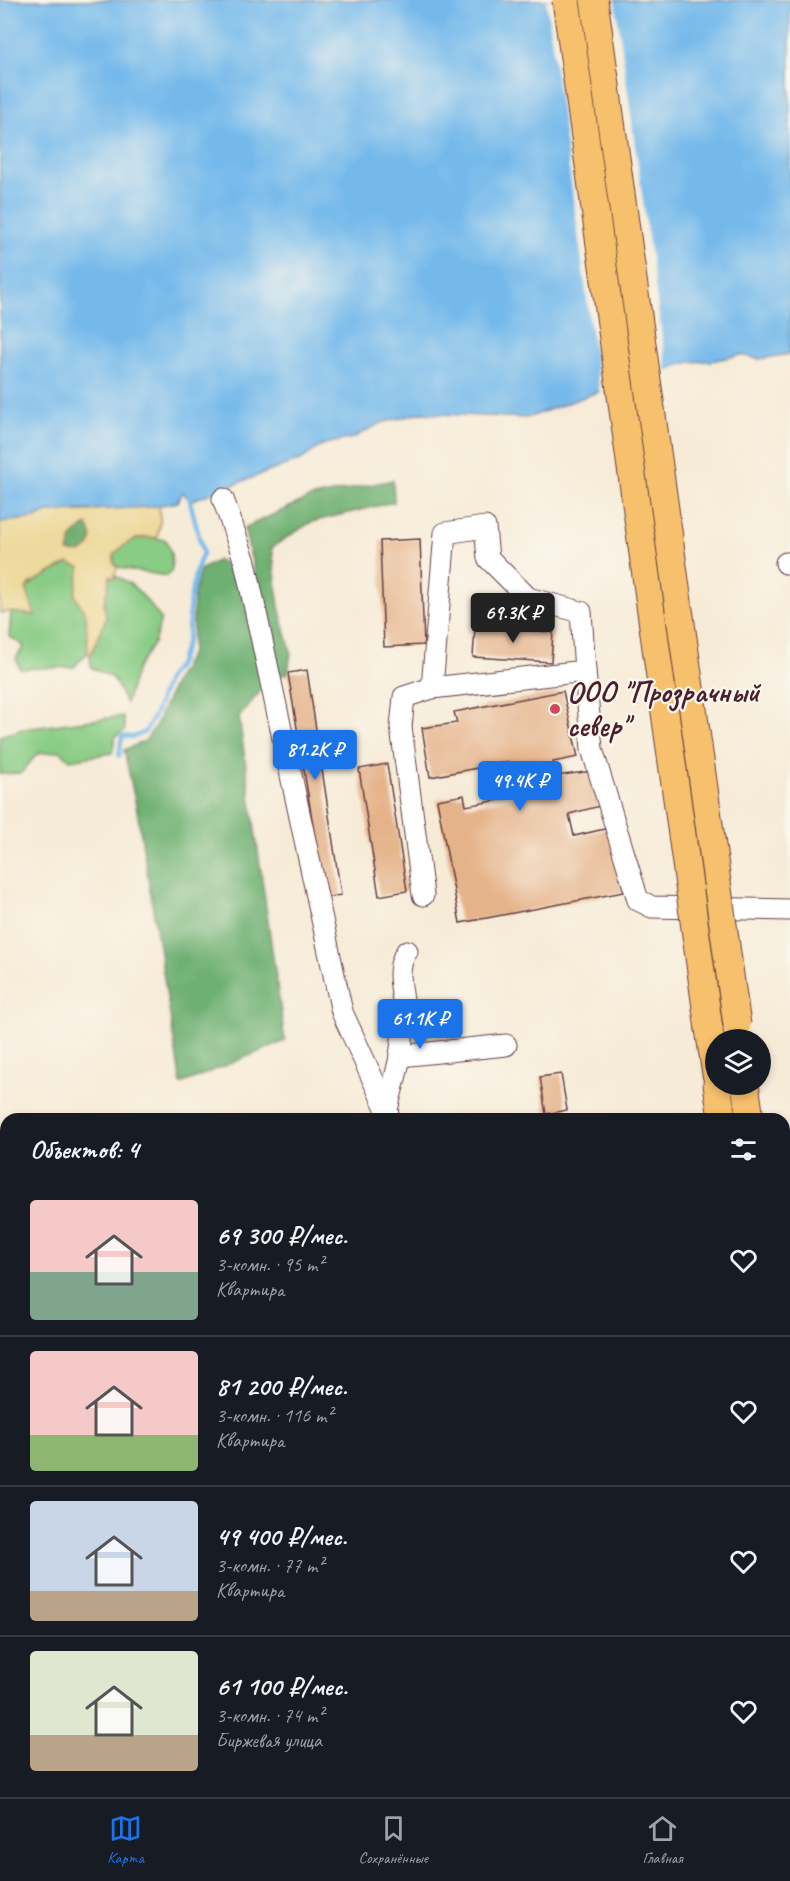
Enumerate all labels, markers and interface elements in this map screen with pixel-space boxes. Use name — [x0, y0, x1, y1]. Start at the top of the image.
pin: 69.3K ₽ — [458, 593, 568, 644]
text: 69.3K ₽ — [485, 600, 541, 625]
place label: ООО "Прозрачный север" — [567, 673, 762, 745]
marker: ООО "Прозрачный север" — [548, 702, 562, 716]
pin: 81.2K ₽ — [260, 730, 370, 781]
text: 81.2K ₽ — [287, 737, 343, 762]
pin: 49.4K ₽ — [465, 761, 575, 812]
text: 49.4K ₽ — [492, 768, 548, 793]
pin: 61.1K ₽ — [365, 999, 475, 1050]
text: 61.1K ₽ — [392, 1006, 448, 1031]
map controls — [705, 1029, 771, 1095]
button: layers — [705, 1029, 771, 1095]
text: Объектов: 4 — [30, 1133, 139, 1166]
icon: filters — [727, 1133, 760, 1166]
text: 69 300 ₽/мес. — [216, 1219, 347, 1252]
icon: home — [78, 1224, 150, 1296]
icon: heart — [727, 1244, 760, 1277]
text: 3-комн. · 95 m² — [216, 1252, 324, 1277]
text: Квартира — [216, 1277, 284, 1302]
text: 81 200 ₽/мес. — [216, 1370, 347, 1403]
icon: home — [78, 1375, 150, 1447]
icon: heart — [727, 1395, 760, 1428]
text: 3-комн. · 116 m² — [216, 1403, 333, 1428]
text: Квартира — [216, 1428, 284, 1453]
text: 49 400 ₽/мес. — [216, 1520, 347, 1553]
icon: home — [78, 1525, 150, 1597]
icon: heart — [727, 1545, 760, 1578]
text: 3-комн. · 77 m² — [216, 1553, 324, 1578]
text: Квартира — [216, 1578, 284, 1603]
text: 61 100 ₽/мес. — [216, 1670, 347, 1703]
icon: home — [78, 1675, 150, 1747]
icon: heart — [727, 1695, 760, 1728]
text: 3-комн. · 74 m² — [216, 1703, 324, 1728]
text: Биржевая улица — [216, 1728, 322, 1753]
tab: Карта — [107, 1812, 144, 1868]
tab: Сохранённые — [358, 1812, 428, 1868]
tab: Главная — [643, 1812, 683, 1868]

